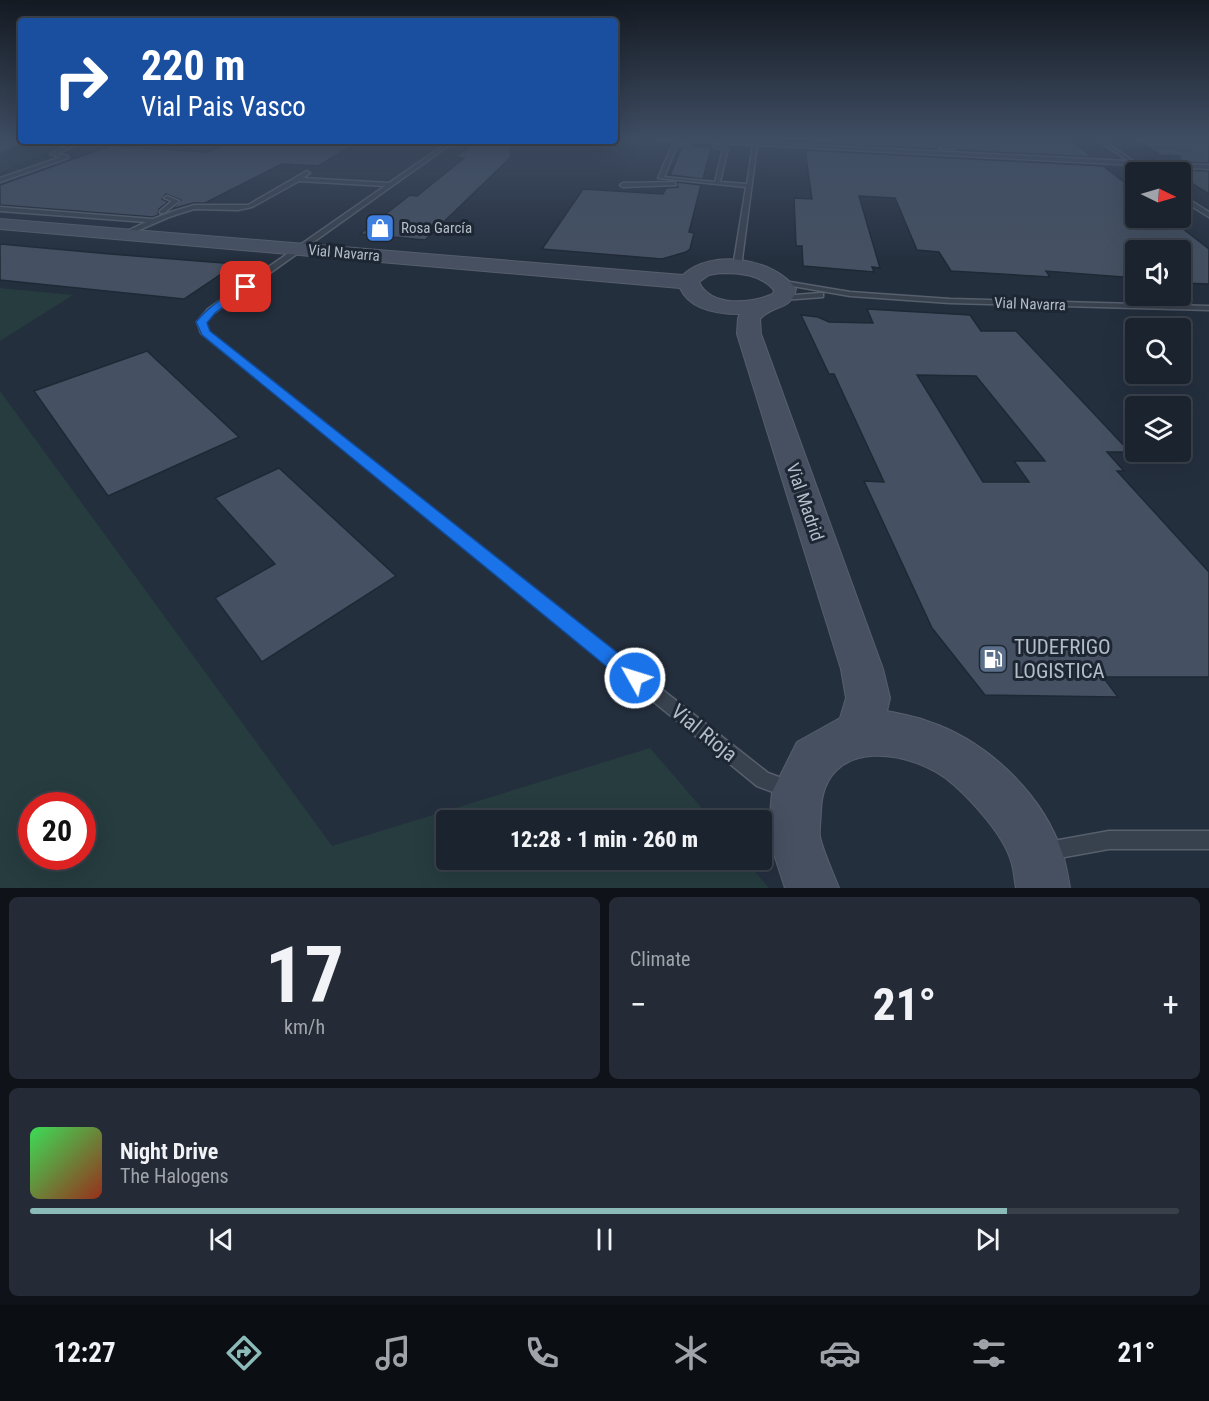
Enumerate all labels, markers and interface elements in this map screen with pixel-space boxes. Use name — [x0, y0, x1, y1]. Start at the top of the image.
text: 220 m — [141, 41, 246, 90]
icon: right — [42, 42, 120, 120]
text: Vial Pais Vasco — [141, 91, 306, 123]
north arrow — [1125, 162, 1191, 228]
map controls — [1125, 162, 1191, 462]
shop icon: Rosa García — [364, 212, 396, 244]
place label: Rosa García — [401, 219, 472, 237]
button: sound — [1125, 240, 1191, 306]
street label: Vial Navarra — [307, 241, 381, 265]
pin — [220, 261, 271, 312]
icon: arrive — [229, 270, 262, 303]
street label: Vial Navarra — [994, 294, 1066, 314]
button: search — [1125, 318, 1191, 384]
button: layers — [1125, 396, 1191, 462]
street label: Vial Madrid — [782, 460, 829, 543]
place label: TUDEFRIGO LOGISTICA — [1014, 635, 1111, 683]
fuel station icon: TUDEFRIGO LOGISTICA — [977, 643, 1009, 675]
position arrow — [603, 646, 667, 710]
street label: Vial Rioja — [666, 699, 742, 767]
speed limit sign: 20 — [18, 792, 96, 870]
text: 12:28 · 1 min · 260 m — [510, 827, 698, 852]
text: 17 — [265, 930, 344, 1021]
text: Climate — [630, 947, 690, 971]
text: 21° — [873, 978, 936, 1031]
text: − — [630, 985, 647, 1024]
text: + — [1163, 985, 1179, 1024]
text: km/h — [284, 1015, 325, 1039]
text: Night Drive — [120, 1139, 218, 1164]
text: The Halogens — [120, 1164, 229, 1188]
icon: previous — [205, 1223, 238, 1256]
icon: pause — [588, 1223, 621, 1256]
icon: next — [971, 1223, 1004, 1256]
icon: directions — [223, 1332, 265, 1374]
icon: music — [372, 1332, 414, 1374]
icon: phone — [521, 1332, 563, 1374]
icon: climate — [670, 1332, 712, 1374]
icon: car — [819, 1332, 861, 1374]
icon: filters — [968, 1332, 1010, 1374]
text: 12:27 — [54, 1337, 116, 1369]
text: 21° — [1118, 1337, 1155, 1369]

